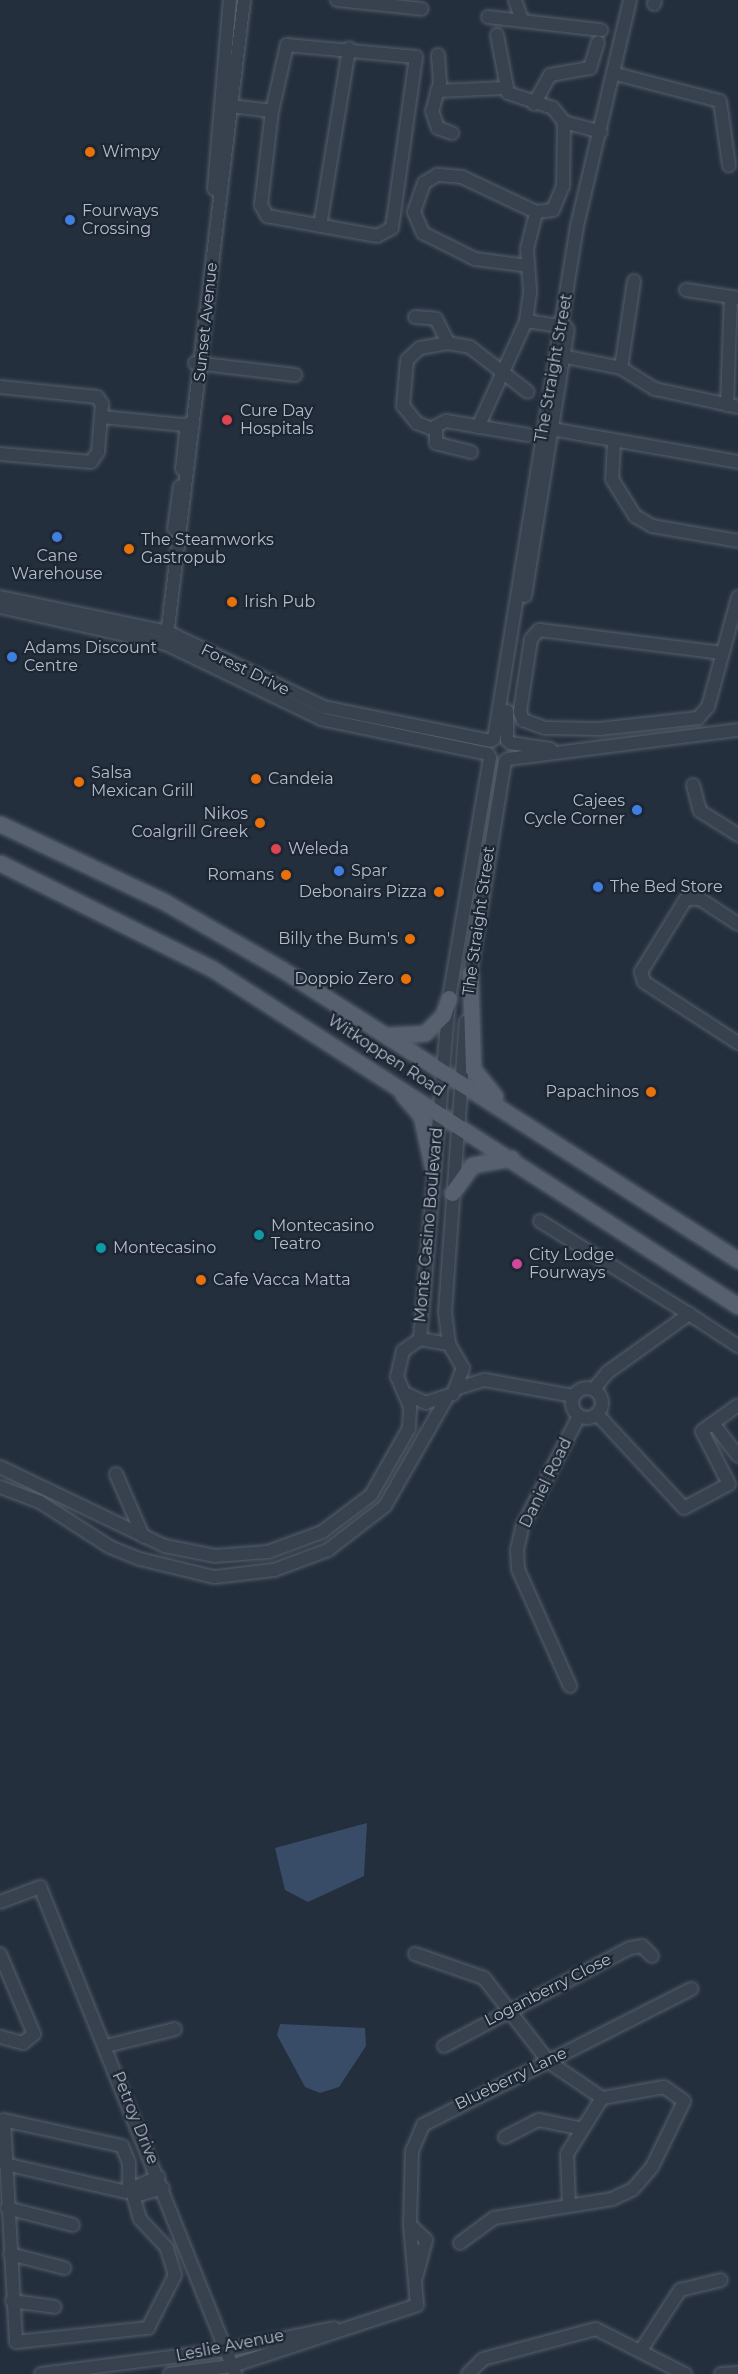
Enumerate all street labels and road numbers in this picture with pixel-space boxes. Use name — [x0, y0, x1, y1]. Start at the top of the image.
street label: Sunset Avenue — [190, 261, 222, 383]
street label: The Straight Street — [531, 292, 577, 444]
street label: Forest Drive — [198, 640, 292, 700]
street label: The Straight Street — [459, 845, 499, 997]
street label: Witkoppen Road — [324, 1011, 448, 1101]
street label: Monte Casino Boulevard — [411, 1127, 447, 1323]
street label: Daniel Road — [516, 1435, 576, 1531]
street label: Loganberry Close — [481, 1950, 615, 2030]
street label: Blueberry Lane — [452, 2044, 570, 2114]
street label: Petroy Drive — [108, 2069, 162, 2167]
street label: Leslie Avenue — [174, 2326, 286, 2366]

